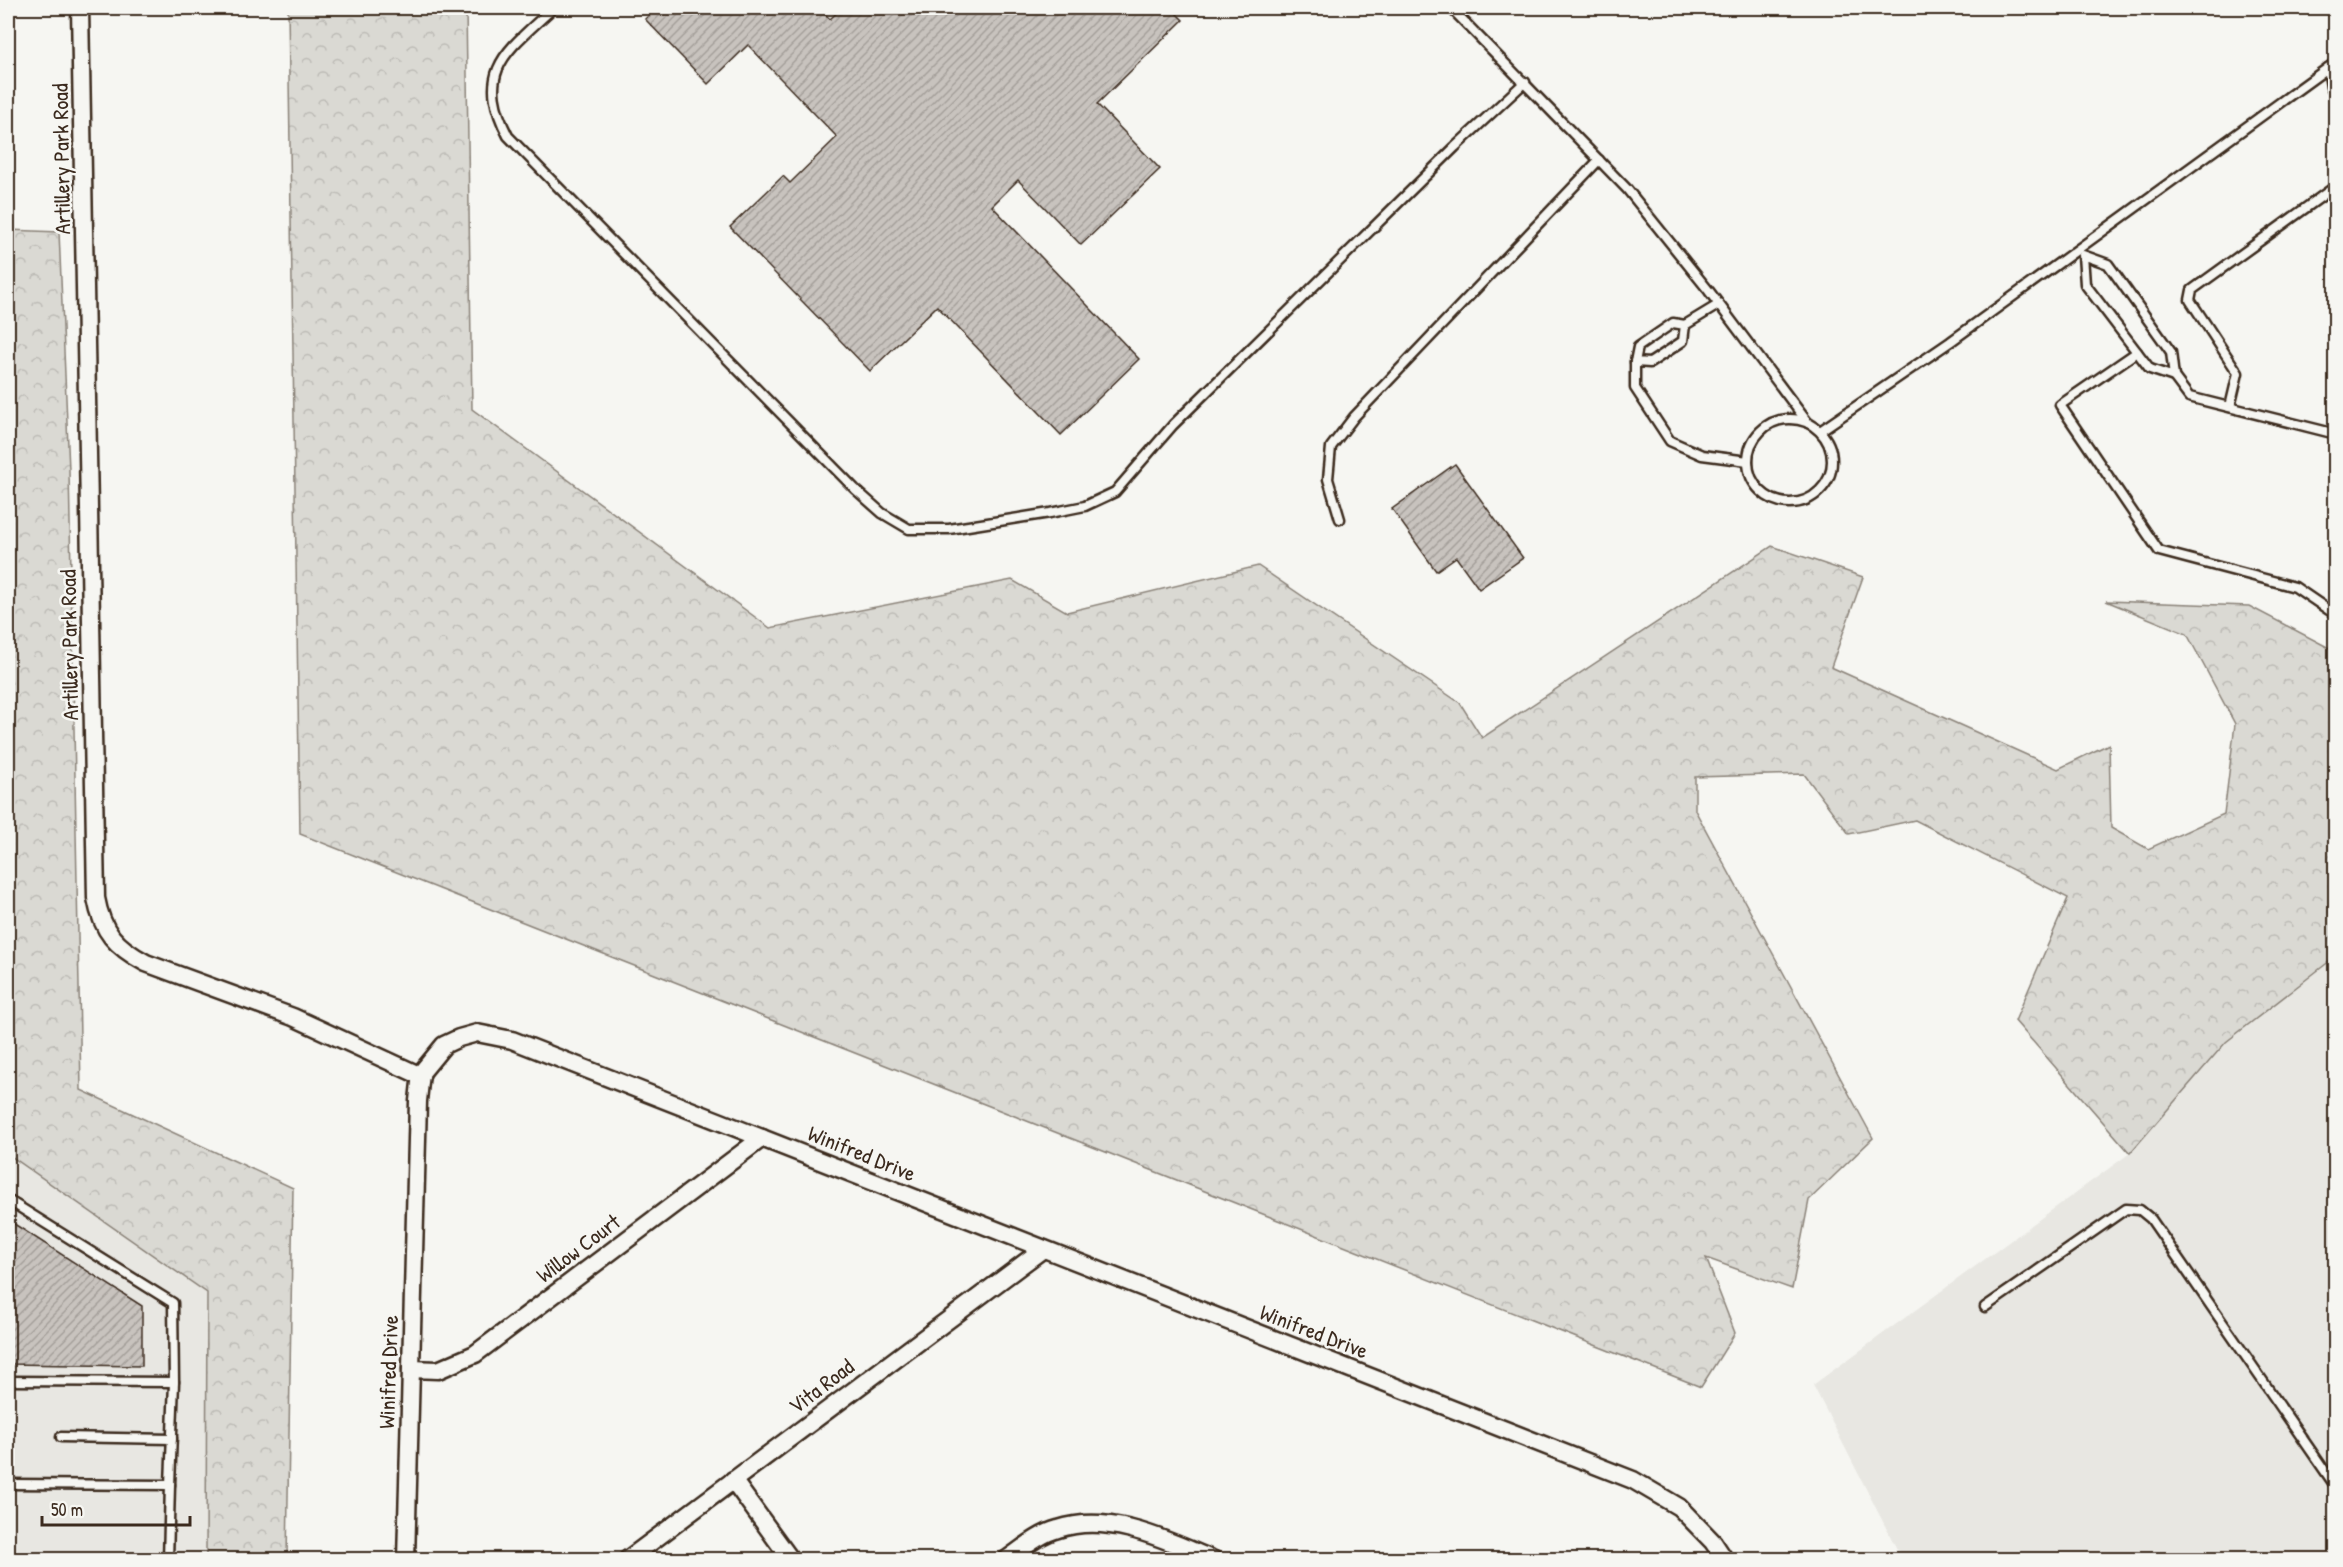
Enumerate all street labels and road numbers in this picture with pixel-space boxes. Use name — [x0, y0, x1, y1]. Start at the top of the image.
street label: Artillery Park Road — [45, 83, 77, 235]
street label: Artillery Park Road — [53, 569, 85, 721]
street label: Winifred Drive — [804, 1118, 920, 1188]
street label: Willow Court — [530, 1206, 626, 1289]
street label: Winifred Drive — [1256, 1297, 1373, 1365]
street label: Winifred Drive — [371, 1315, 405, 1429]
street label: Vita Road — [782, 1351, 860, 1420]

